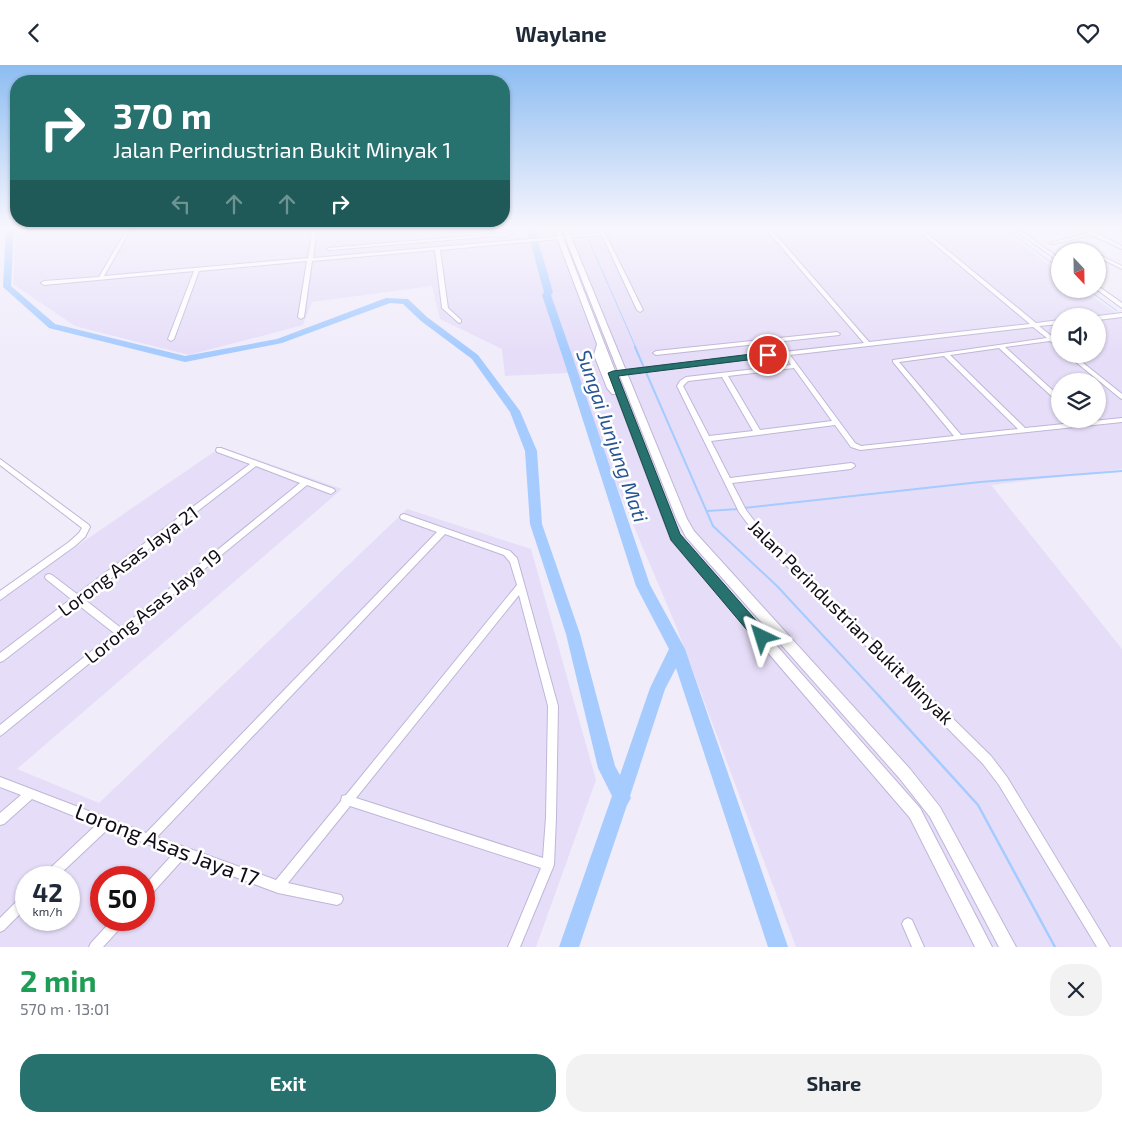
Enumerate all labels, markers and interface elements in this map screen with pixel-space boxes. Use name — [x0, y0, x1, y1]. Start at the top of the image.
icon: back — [20, 19, 48, 47]
icon: heart — [1074, 19, 1102, 47]
text: Waylane — [515, 20, 607, 46]
text: 370 m — [113, 94, 212, 136]
icon: right — [30, 95, 95, 160]
text: Jalan Perindustrian Bukit Minyak 1 — [113, 136, 451, 162]
icon: left — [167, 190, 195, 218]
icon: ahead — [220, 190, 248, 218]
icon: ahead — [273, 190, 301, 218]
icon: right — [326, 190, 354, 218]
north arrow — [1051, 243, 1106, 297]
map controls — [1051, 243, 1106, 428]
button: sound — [1051, 308, 1106, 363]
pin — [747, 334, 789, 376]
icon: arrive — [754, 341, 782, 369]
water label: Sungai Junjung Mati — [572, 346, 654, 525]
button: layers — [1051, 373, 1106, 428]
street label: Lorong Asas Jaya 21 — [53, 500, 202, 621]
street label: Jalan Perindustrian Bukit Minyak — [744, 514, 959, 729]
street label: Lorong Asas Jaya 19 — [80, 543, 226, 668]
position arrow — [735, 610, 787, 662]
street label: Lorong Asas Jaya 17 — [72, 797, 263, 891]
speed limit sign: 50 — [90, 866, 155, 931]
text: 42 — [32, 877, 63, 907]
text: km/h — [33, 904, 62, 918]
text: 2 min — [20, 962, 97, 998]
button: close — [1050, 964, 1102, 1016]
text: 570 m · 13:01 — [20, 999, 110, 1018]
button: Exit — [20, 1054, 556, 1112]
button: Share — [566, 1054, 1102, 1112]

